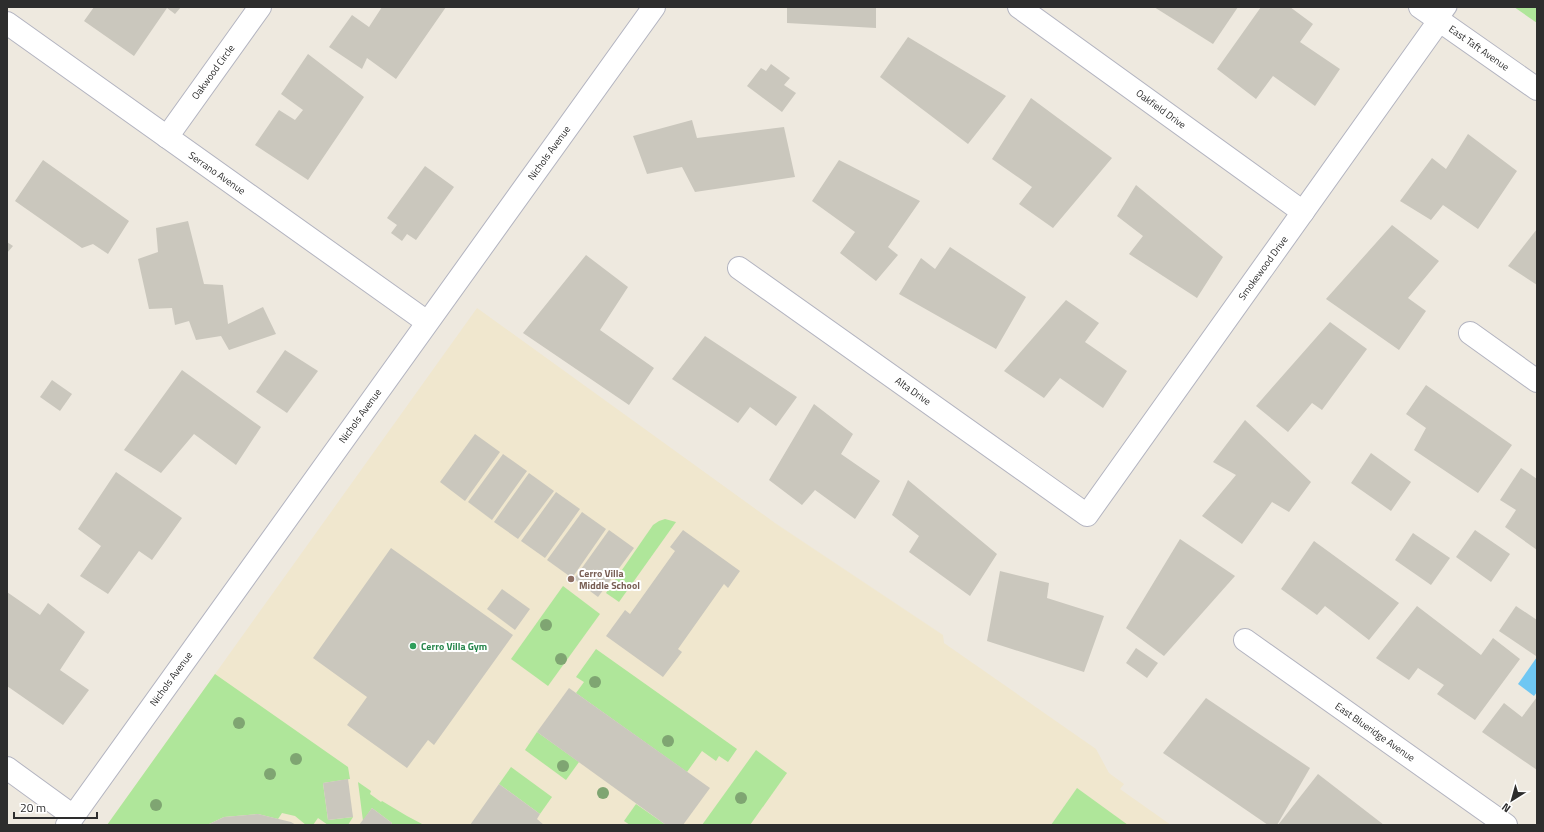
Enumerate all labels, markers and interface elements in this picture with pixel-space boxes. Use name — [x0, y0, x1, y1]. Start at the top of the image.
street label: East Taft Avenue — [1446, 22, 1512, 74]
street label: Oakwood Circle — [188, 41, 238, 103]
street label: Oakfield Drive — [1133, 86, 1189, 132]
street label: Nichols Avenue — [524, 123, 574, 183]
street label: Serrano Avenue — [185, 148, 249, 198]
street label: Smokewood Drive — [1235, 233, 1291, 303]
street label: Alta Drive — [892, 373, 934, 409]
street label: Nichols Avenue — [335, 386, 385, 446]
place label: Cerro Villa Middle School — [579, 566, 640, 593]
marker: Cerro Villa Middle School — [566, 574, 576, 584]
place label: Cerro Villa Gym — [421, 639, 487, 654]
marker: Cerro Villa Gym — [408, 641, 418, 651]
street label: Nichols Avenue — [146, 649, 196, 709]
street label: East Blueridge Avenue — [1332, 699, 1418, 765]
north arrow — [1492, 780, 1532, 820]
scale bar — [14, 794, 97, 820]
text: 20 m — [20, 798, 46, 817]
text: N — [1498, 799, 1514, 817]

